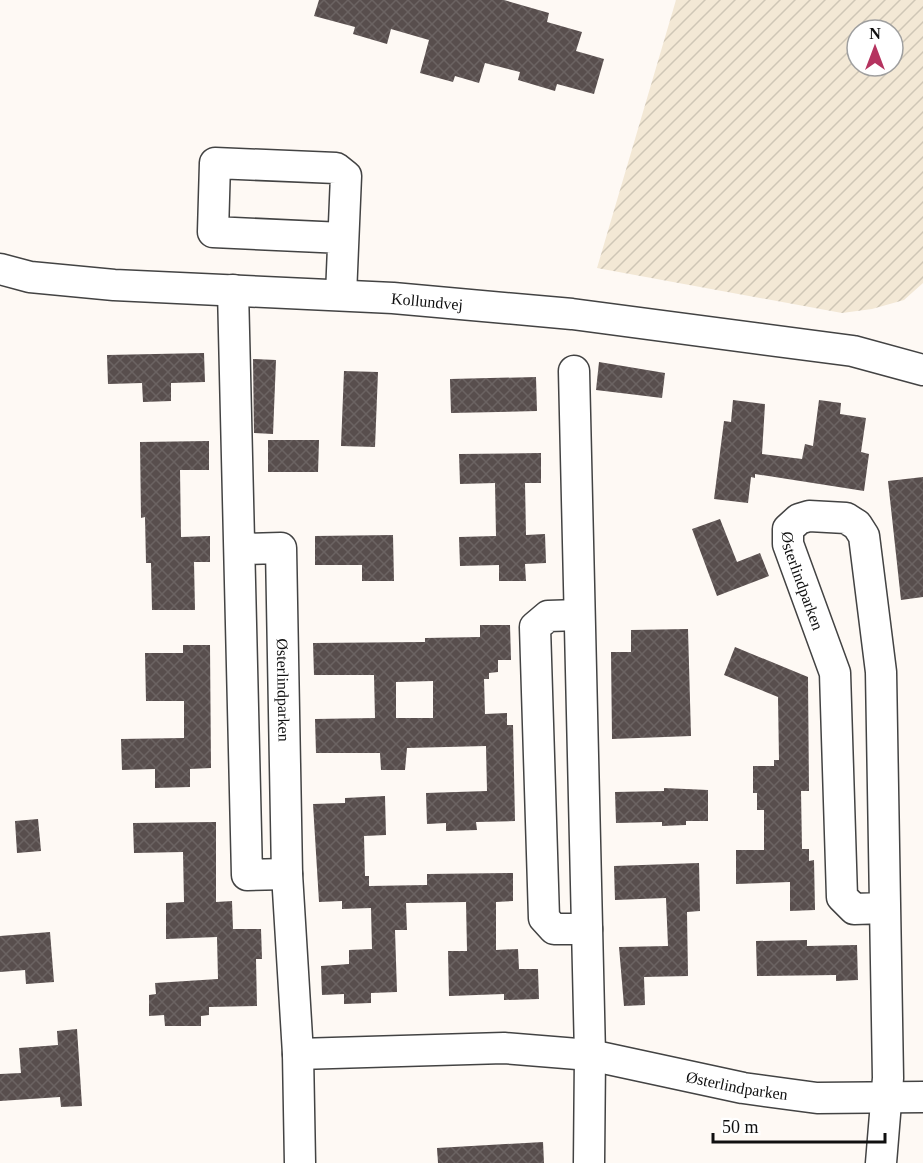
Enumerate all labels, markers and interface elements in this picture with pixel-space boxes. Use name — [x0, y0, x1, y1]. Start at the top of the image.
north arrow — [845, 18, 905, 78]
text: N — [869, 25, 881, 42]
street label: Kollundvej — [391, 289, 464, 314]
street label: Østerlindparken — [780, 532, 827, 632]
street label: Østerlindparken — [274, 638, 293, 742]
street label: Østerlindparken — [685, 1067, 789, 1102]
scale bar — [713, 1106, 886, 1144]
text: 50 m — [722, 1117, 759, 1137]

